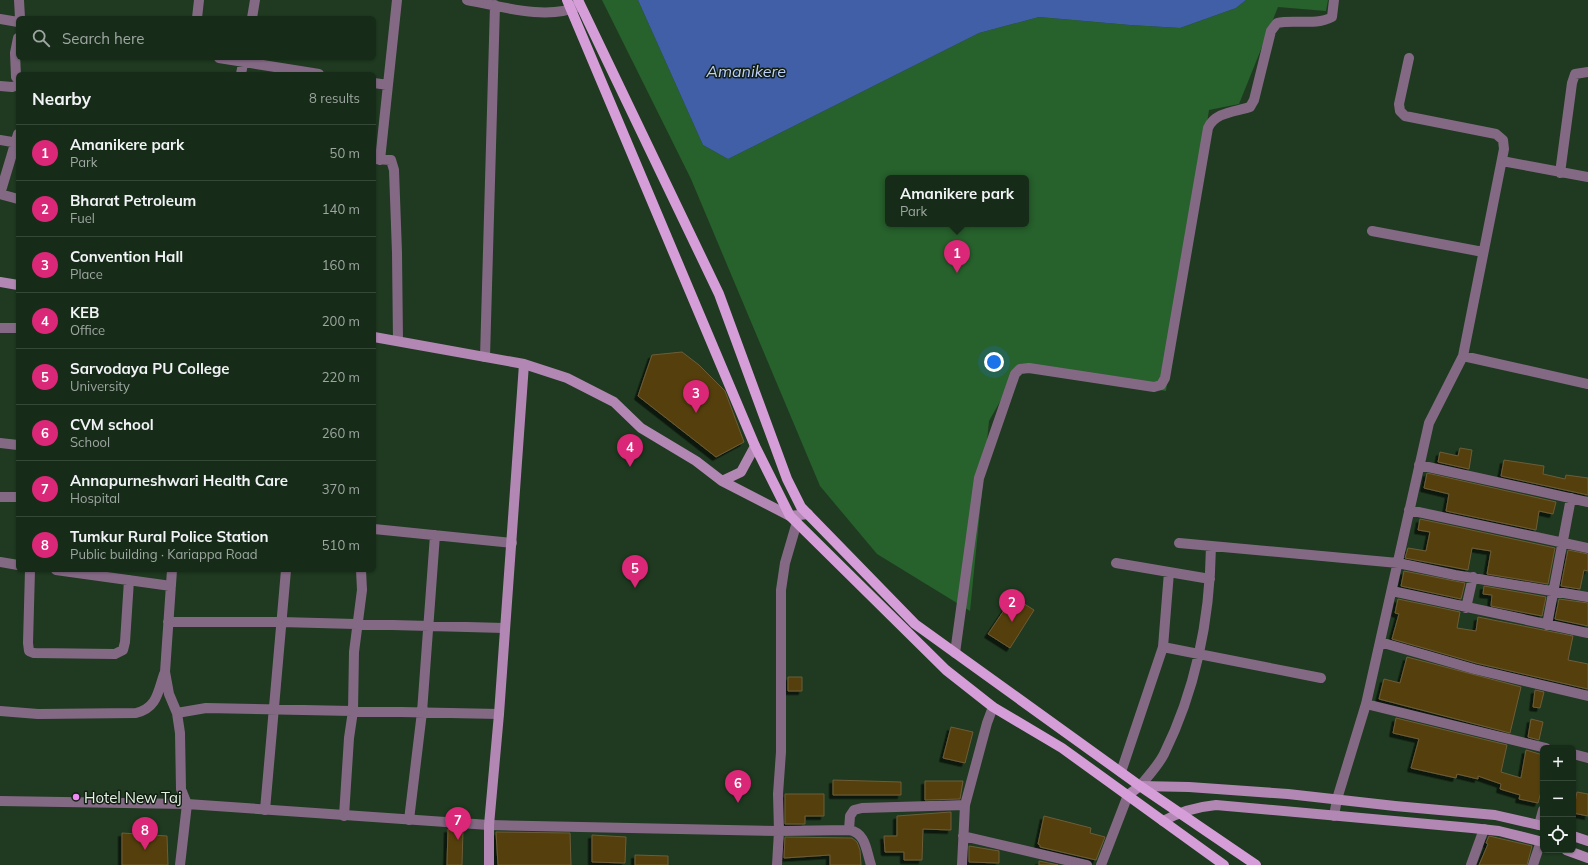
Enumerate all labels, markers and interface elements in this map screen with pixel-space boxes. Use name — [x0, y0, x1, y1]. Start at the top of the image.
search box — [16, 16, 376, 60]
icon: search — [30, 27, 52, 49]
text: Search here — [62, 29, 144, 48]
water label: Amanikere — [705, 61, 786, 81]
text: Nearby — [32, 88, 91, 109]
text: 8 results — [309, 90, 360, 106]
text: Amanikere park — [70, 135, 184, 154]
text: 1 — [41, 145, 49, 161]
text: 50 m — [330, 145, 360, 161]
text: Park — [70, 154, 97, 170]
popup — [885, 175, 1029, 227]
text: Amanikere park — [900, 184, 1014, 203]
text: Bharat Petroleum — [70, 191, 196, 210]
text: 2 — [41, 201, 49, 217]
text: 140 m — [322, 201, 360, 217]
text: Park — [900, 203, 927, 219]
text: Fuel — [70, 210, 95, 226]
pin: 1 — [944, 240, 970, 273]
text: Convention Hall — [70, 247, 183, 266]
text: 3 — [41, 257, 49, 273]
text: 160 m — [322, 257, 360, 273]
text: Place — [70, 266, 103, 282]
text: KEB — [70, 303, 99, 322]
text: 4 — [41, 313, 49, 329]
text: 200 m — [322, 313, 360, 329]
text: Office — [70, 322, 105, 338]
your location — [984, 352, 1004, 372]
text: Sarvodaya PU College — [70, 359, 230, 378]
text: 5 — [41, 369, 49, 385]
text: 220 m — [322, 369, 360, 385]
text: University — [70, 378, 130, 394]
pin: 3 — [683, 380, 709, 413]
text: CVM school — [70, 415, 154, 434]
text: 6 — [41, 425, 49, 441]
text: 260 m — [322, 425, 360, 441]
text: School — [70, 434, 110, 450]
pin: 4 — [617, 434, 643, 467]
text: Annapurneshwari Health Care — [70, 471, 288, 490]
text: 7 — [41, 481, 49, 497]
text: 370 m — [322, 481, 360, 497]
text: Hospital — [70, 490, 120, 506]
text: Tumkur Rural Police Station — [70, 527, 269, 546]
text: 8 — [41, 537, 49, 553]
text: 510 m — [322, 537, 360, 553]
text: Public building · Kariappa Road — [70, 546, 258, 562]
pin: 5 — [622, 555, 648, 588]
pin: 2 — [999, 589, 1025, 622]
map controls — [1540, 745, 1576, 853]
button: + — [1540, 745, 1576, 781]
pin: 6 — [725, 770, 751, 803]
button: − — [1540, 781, 1576, 817]
place label: Hotel New Taj — [84, 788, 182, 807]
marker: Hotel New Taj — [71, 792, 81, 802]
pin: 7 — [445, 807, 471, 840]
pin: 8 — [132, 817, 158, 850]
button: locate — [1540, 817, 1576, 853]

